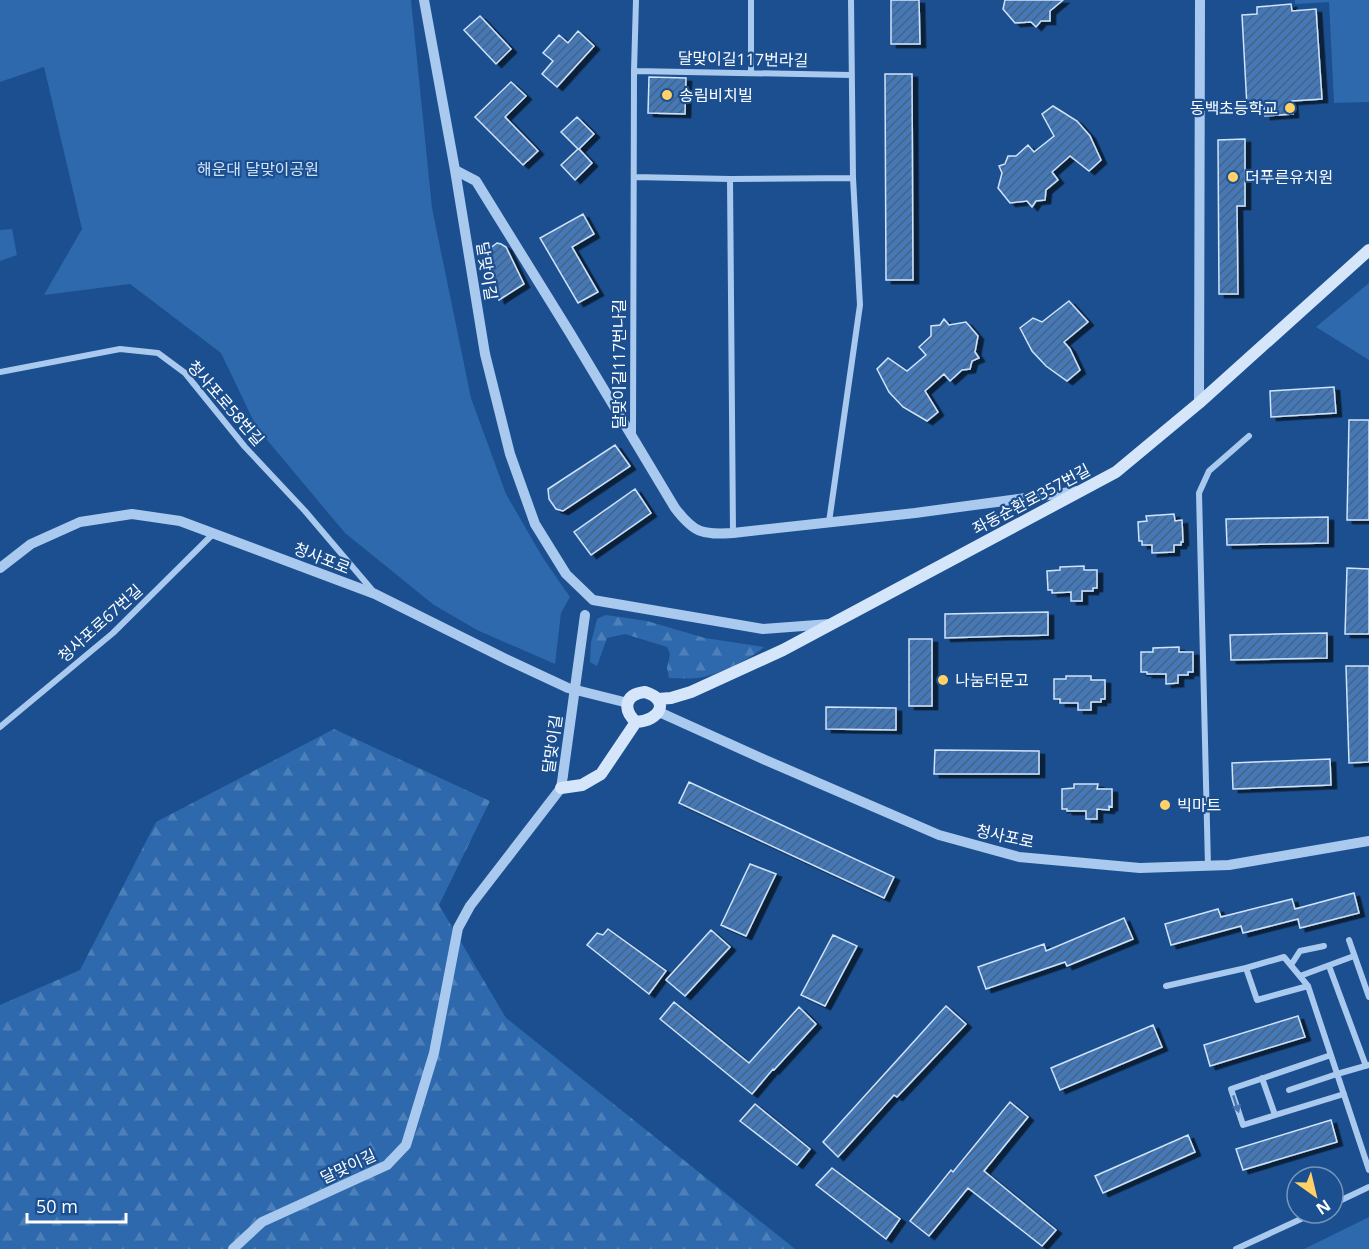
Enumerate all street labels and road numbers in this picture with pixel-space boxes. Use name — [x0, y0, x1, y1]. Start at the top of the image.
street label: 달맞이길117번라길 — [678, 47, 808, 71]
street label: 달맞이길 — [472, 240, 502, 302]
street label: 달맞이길117번나길 — [608, 299, 630, 429]
street label: 청사포로58번길 — [183, 356, 269, 450]
street label: 좌동순환로357번길 — [968, 459, 1094, 539]
street label: 청사포로 — [291, 537, 354, 579]
street label: 청사포로67번길 — [53, 579, 147, 667]
street label: 달맞이길 — [537, 713, 567, 775]
street label: 청사포로 — [974, 819, 1036, 853]
street label: 달맞이길 — [317, 1144, 379, 1188]

